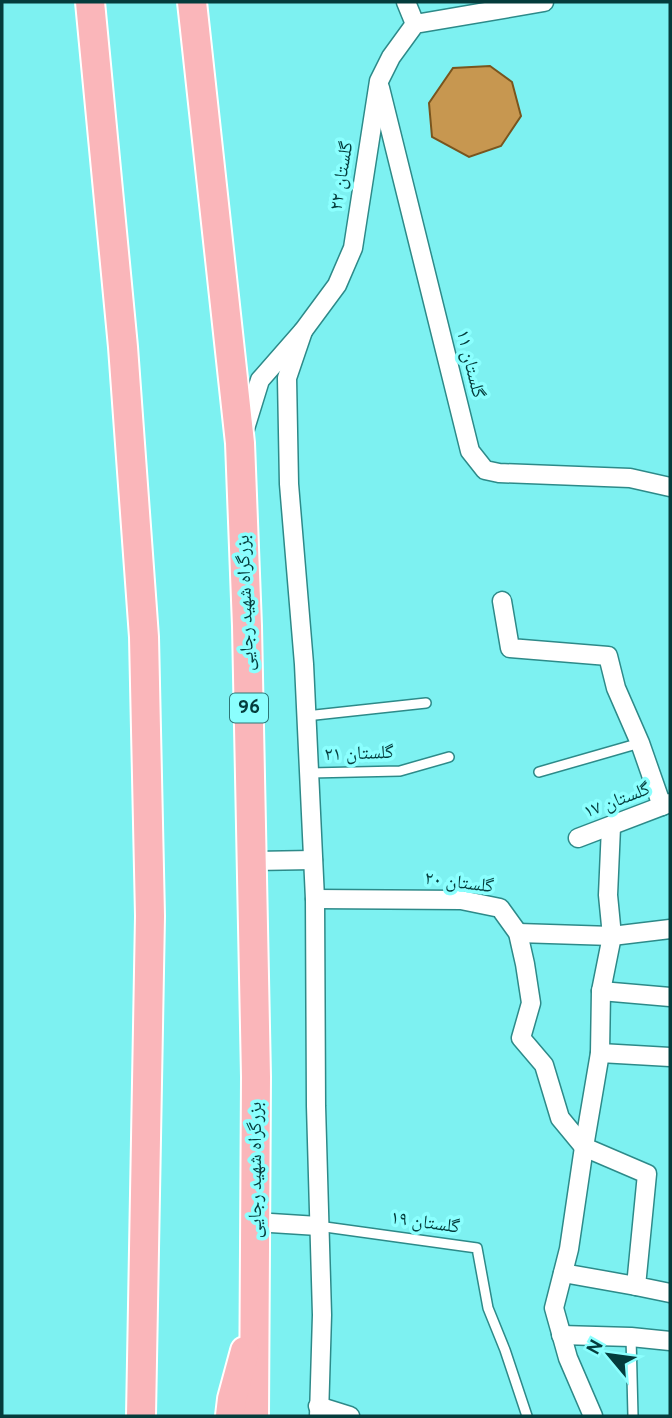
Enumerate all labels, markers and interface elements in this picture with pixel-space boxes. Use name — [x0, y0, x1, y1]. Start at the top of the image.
street label: گلستان ۲۲ — [325, 140, 359, 212]
street label: گلستان ۱۱ — [450, 327, 490, 401]
street label: بزرگراه شهید رجایی — [232, 534, 260, 672]
road number: 96 — [230, 694, 268, 722]
street label: گلستان ۲۱ — [324, 741, 394, 767]
street label: گلستان ۱۷ — [580, 777, 654, 825]
street label: گلستان ۲۰ — [423, 867, 495, 899]
street label: بزرگراه شهید رجایی — [244, 1102, 268, 1238]
street label: گلستان ۱۹ — [389, 1206, 461, 1240]
north arrow — [574, 1320, 644, 1390]
text: N — [582, 1336, 610, 1360]

